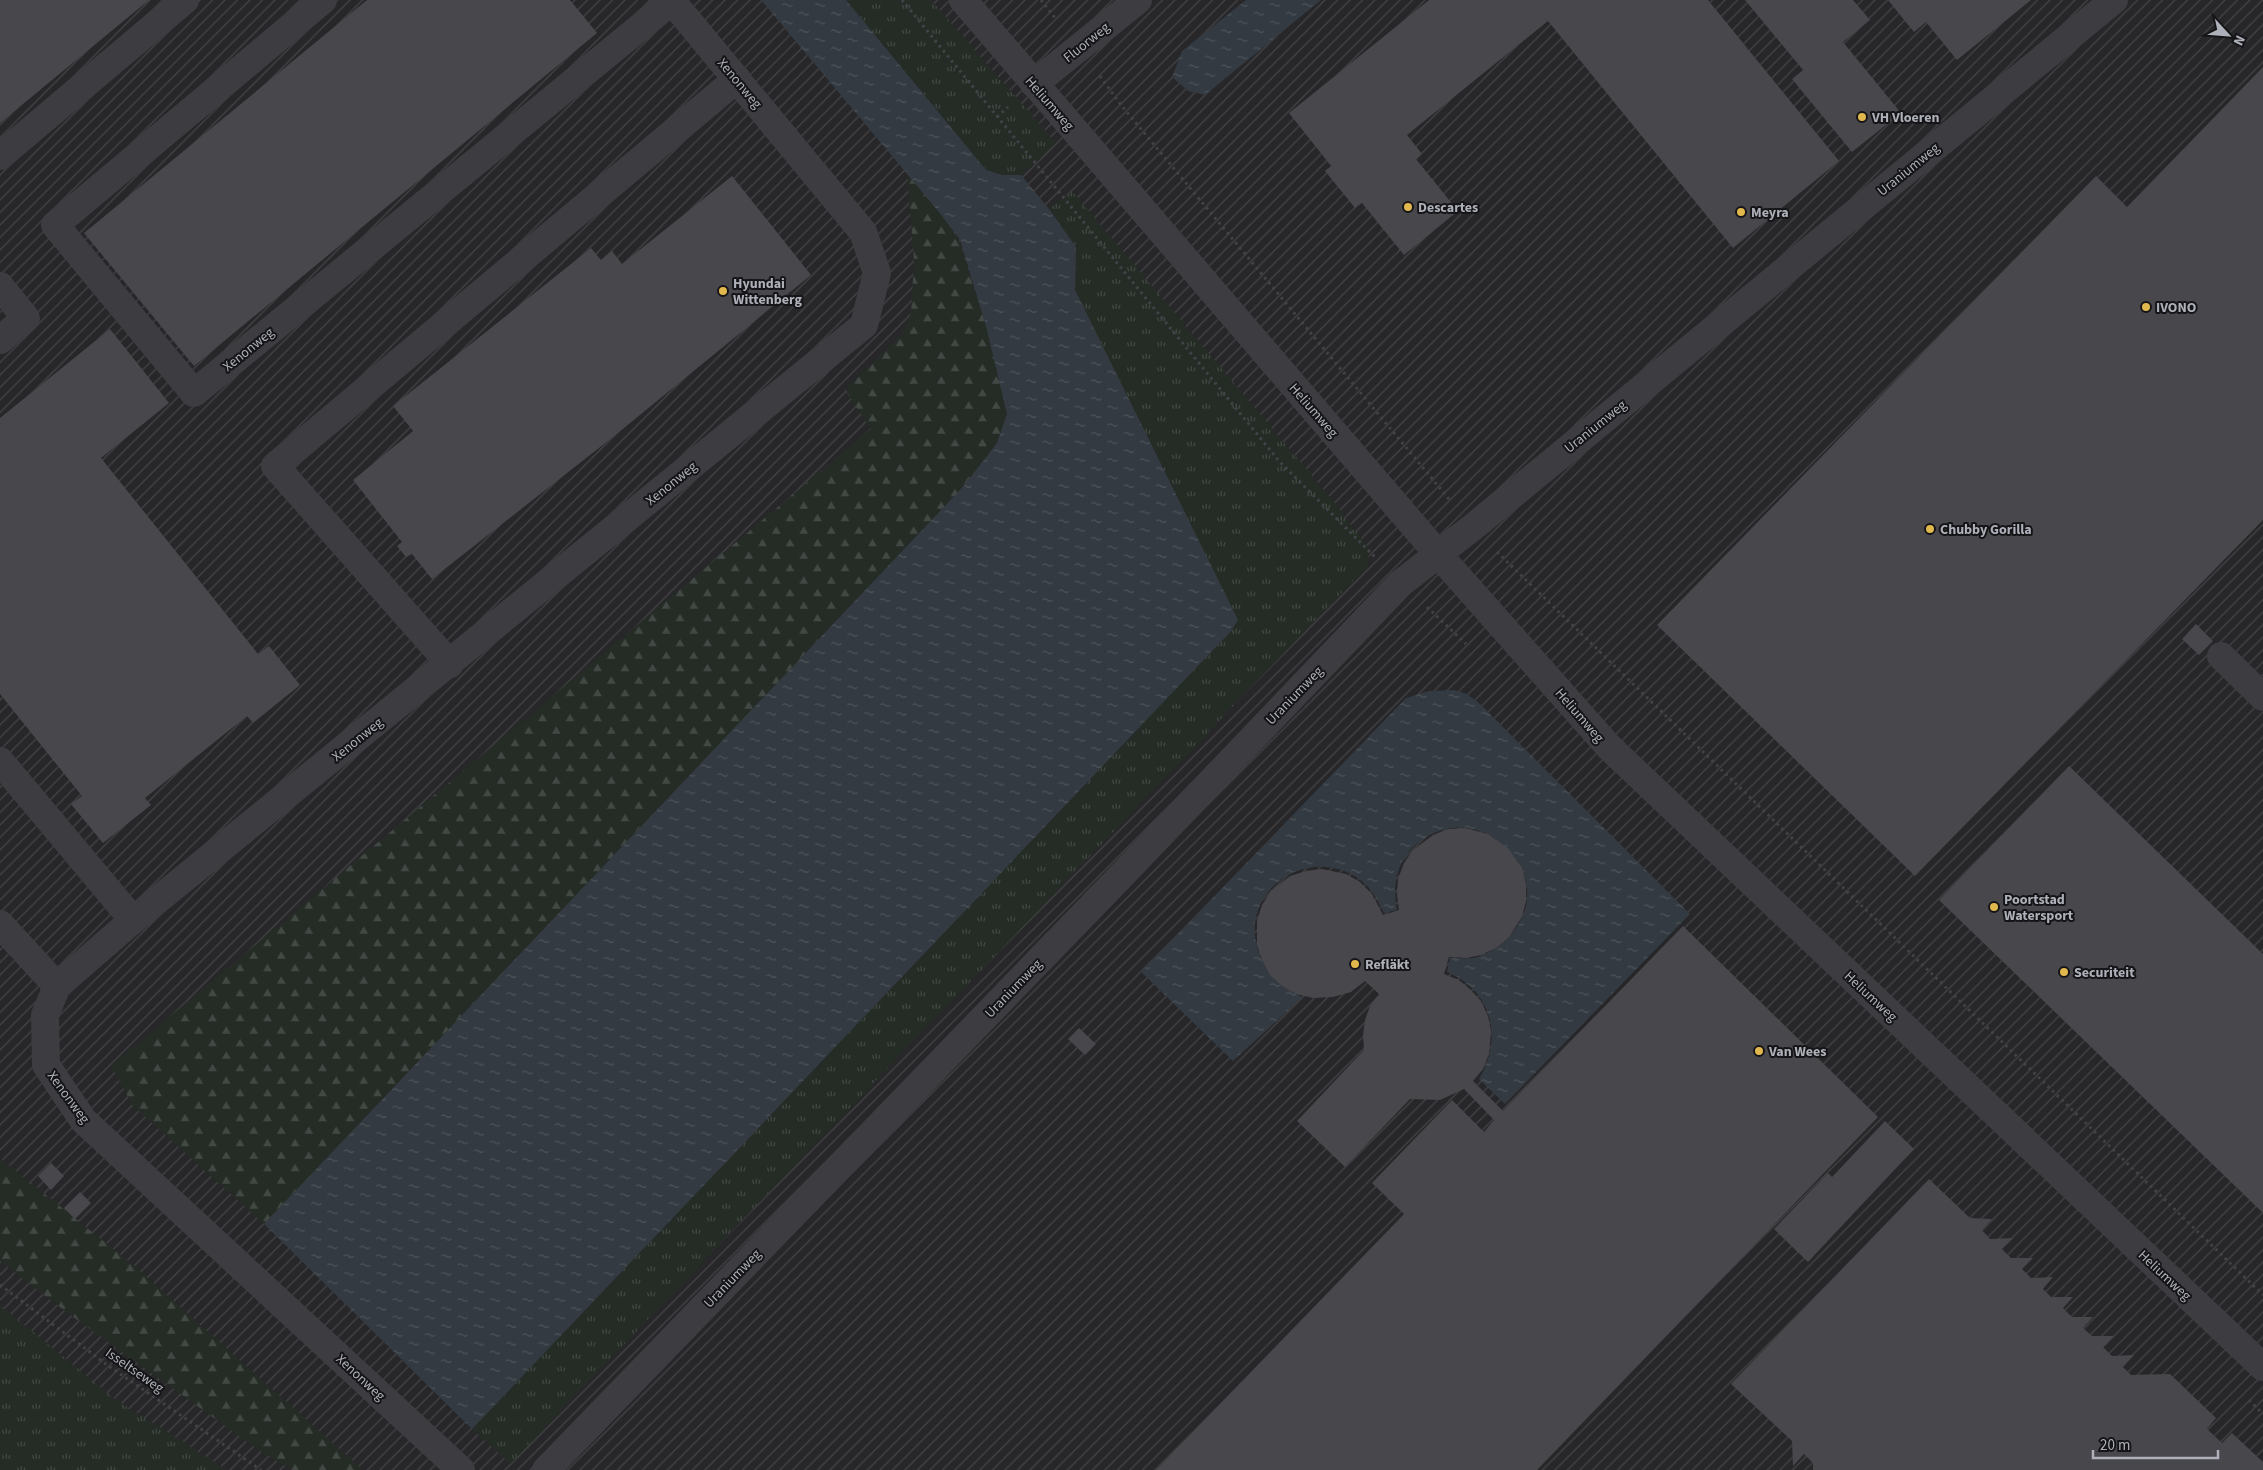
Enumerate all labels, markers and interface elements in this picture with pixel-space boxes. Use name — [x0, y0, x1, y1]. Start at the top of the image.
north arrow — [2203, 10, 2253, 60]
street label: Fluorweg — [1059, 18, 1114, 68]
text: N — [2228, 32, 2250, 49]
street label: Xenonweg — [712, 54, 766, 113]
street label: Heliumweg — [1020, 72, 1079, 135]
place label: VH Vloeren — [1871, 108, 1940, 128]
marker: VH Vloeren — [1856, 111, 1868, 123]
street label: Uraniumweg — [1873, 138, 1944, 201]
place label: Descartes — [1418, 198, 1478, 218]
marker: Descartes — [1402, 201, 1414, 213]
place label: Meyra — [1751, 203, 1789, 223]
marker: Meyra — [1735, 206, 1747, 218]
place label: Hyundai Wittenberg — [733, 274, 802, 310]
marker: Hyundai Wittenberg — [717, 285, 729, 297]
place label: IVONO — [2156, 298, 2196, 318]
marker: IVONO — [2140, 301, 2152, 313]
street label: Xenonweg — [219, 323, 279, 377]
street label: Heliumweg — [1284, 379, 1343, 442]
street label: Uraniumweg — [1560, 395, 1631, 458]
street label: Xenonweg — [642, 457, 702, 511]
place label: Chubby Gorilla — [1940, 520, 2032, 540]
marker: Chubby Gorilla — [1924, 523, 1936, 535]
street label: Uraniumweg — [1262, 662, 1328, 730]
street label: Heliumweg — [1550, 684, 1609, 747]
street label: Xenonweg — [328, 713, 388, 767]
place label: Poortstad Watersport — [2004, 890, 2074, 926]
marker: Poortstad Watersport — [1988, 901, 2000, 913]
street label: Uraniumweg — [981, 955, 1047, 1023]
place label: Refläkt — [1365, 955, 1410, 975]
marker: Refläkt — [1349, 958, 1361, 970]
place label: Securiteit — [2074, 963, 2135, 983]
marker: Securiteit — [2058, 966, 2070, 978]
street label: Heliumweg — [1839, 967, 1901, 1027]
place label: Van Wees — [1768, 1042, 1827, 1062]
marker: Van Wees — [1753, 1045, 1765, 1057]
street label: Xenonweg — [42, 1067, 94, 1128]
street label: Uraniumweg — [700, 1245, 766, 1313]
street label: Heliumweg — [2133, 1246, 2195, 1306]
street label: Isseltseweg — [101, 1343, 168, 1398]
street label: Xenonweg — [331, 1350, 389, 1406]
scale bar — [2093, 1428, 2218, 1460]
text: 20 m — [2100, 1435, 2130, 1456]

